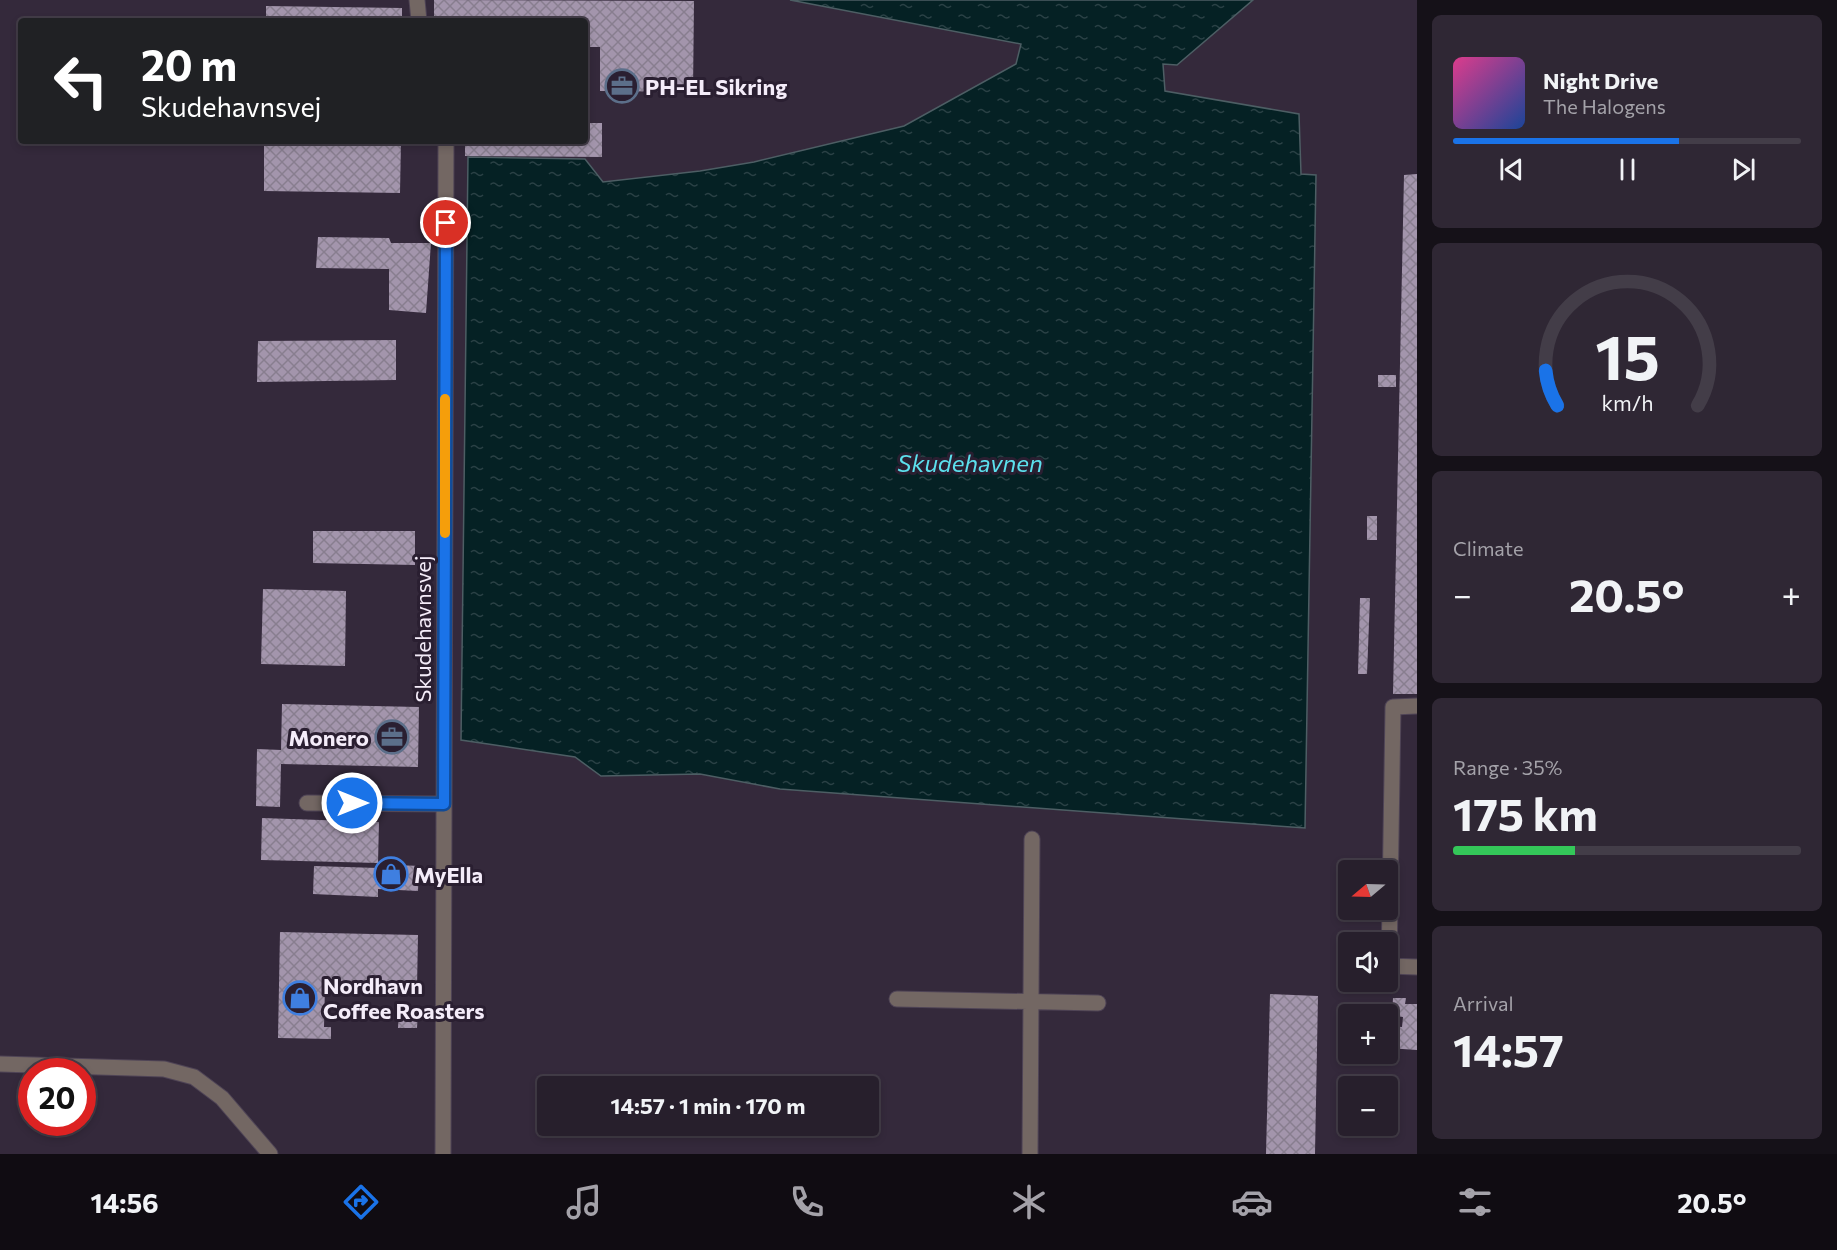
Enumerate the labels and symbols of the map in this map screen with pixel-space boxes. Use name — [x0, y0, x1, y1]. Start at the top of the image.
office icon: PH-EL Sikring — [604, 68, 640, 104]
place label: PH-EL Sikring — [645, 73, 787, 100]
pin — [420, 197, 471, 248]
water label: Skudehavnen — [897, 448, 1043, 477]
street label: Skudehavnsvej — [409, 555, 436, 703]
office icon: Monero — [374, 719, 410, 755]
place label: Monero — [289, 724, 369, 751]
position arrow — [320, 771, 384, 835]
shop icon: MyElla — [373, 856, 409, 892]
north arrow — [1338, 860, 1398, 920]
place label: MyElla — [414, 861, 483, 888]
place label: Nordhavn Coffee Roasters — [323, 972, 485, 1024]
shop icon: Nordhavn Coffee Roasters — [282, 980, 318, 1016]
speed limit sign: 20 — [18, 1058, 96, 1136]

